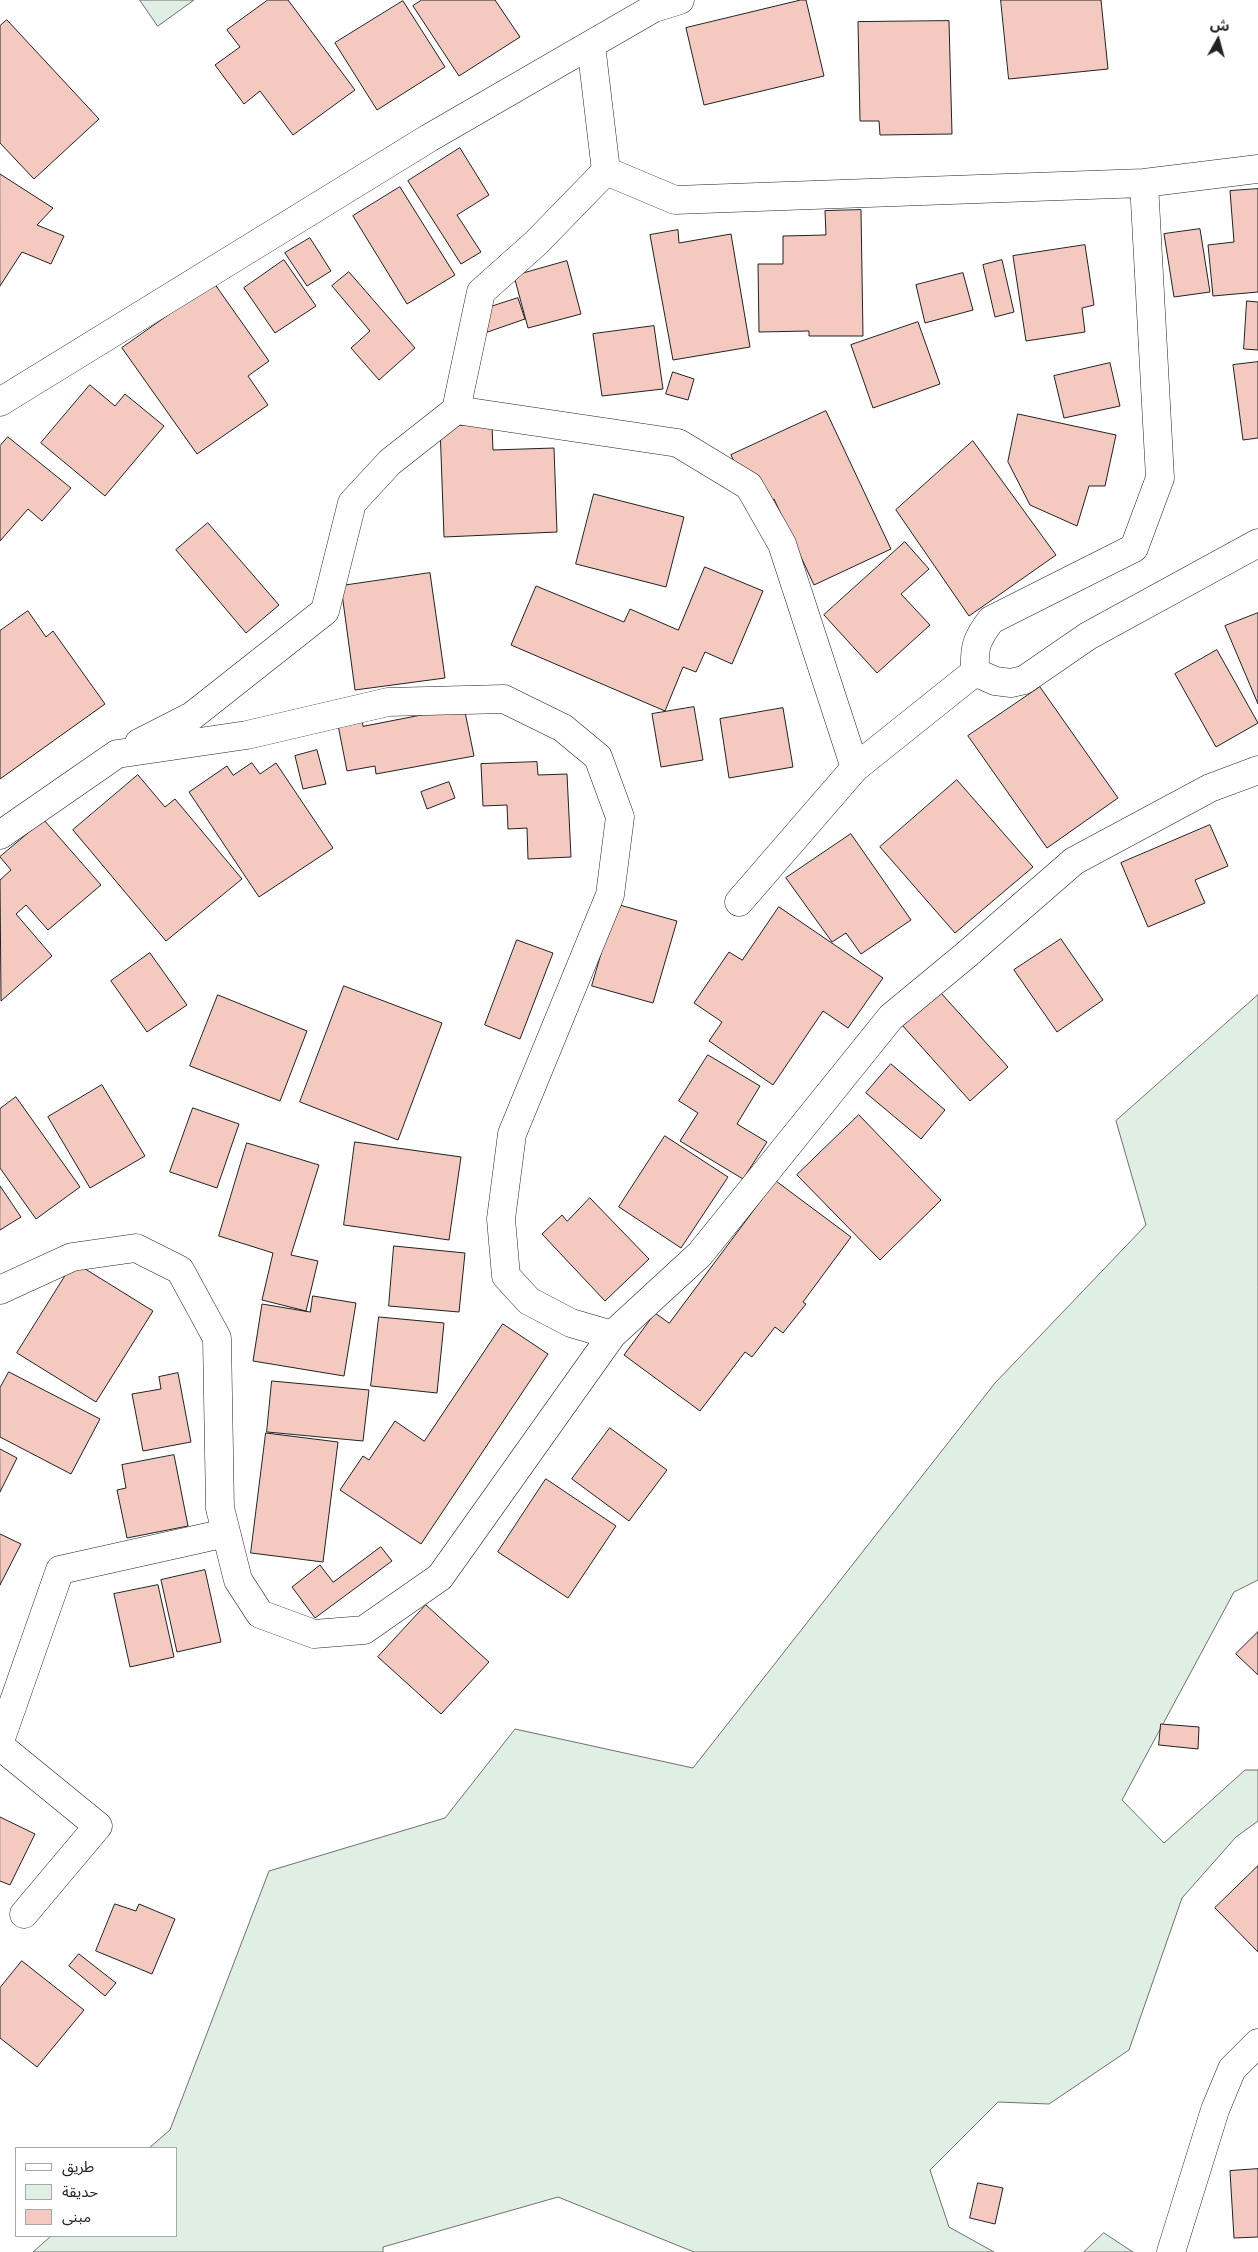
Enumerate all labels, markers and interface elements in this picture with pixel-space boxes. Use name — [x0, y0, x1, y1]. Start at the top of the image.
north arrow — [1193, 15, 1243, 65]
text: ش — [1209, 15, 1230, 34]
legend — [15, 2147, 178, 2237]
text: طريق — [62, 2157, 94, 2175]
text: حديقة — [62, 2182, 98, 2200]
text: مبنى — [62, 2207, 91, 2225]

